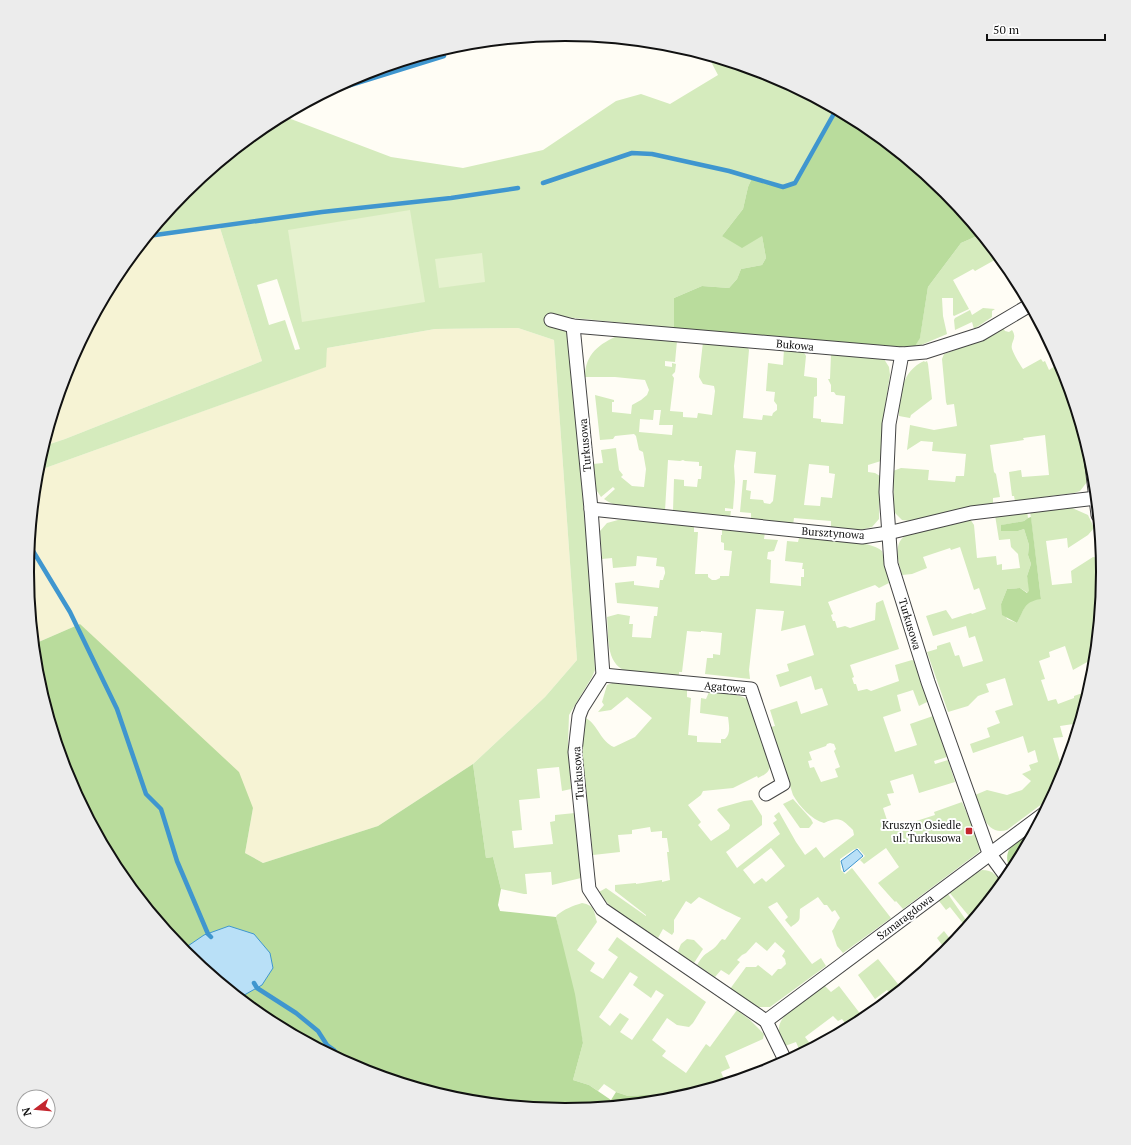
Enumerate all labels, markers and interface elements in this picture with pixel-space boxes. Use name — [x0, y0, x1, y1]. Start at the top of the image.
scale bar — [987, 16, 1105, 42]
text: 50 m — [993, 22, 1020, 37]
street label: Bukowa — [775, 336, 815, 354]
street label: Turkusowa — [576, 417, 594, 472]
street label: Bursztynowa — [801, 524, 865, 542]
street label: Turkusowa — [896, 596, 925, 652]
street label: Agatowa — [703, 678, 747, 696]
street label: Turkusowa — [569, 745, 587, 800]
place label: Kruszyn Osiedle ul. Turkusowa — [882, 818, 961, 845]
marker: Kruszyn Osiedle ul. Turkusowa — [964, 826, 974, 836]
street label: Szmaragdowa — [874, 891, 937, 943]
north arrow — [16, 1089, 56, 1129]
text: N — [18, 1105, 34, 1118]

